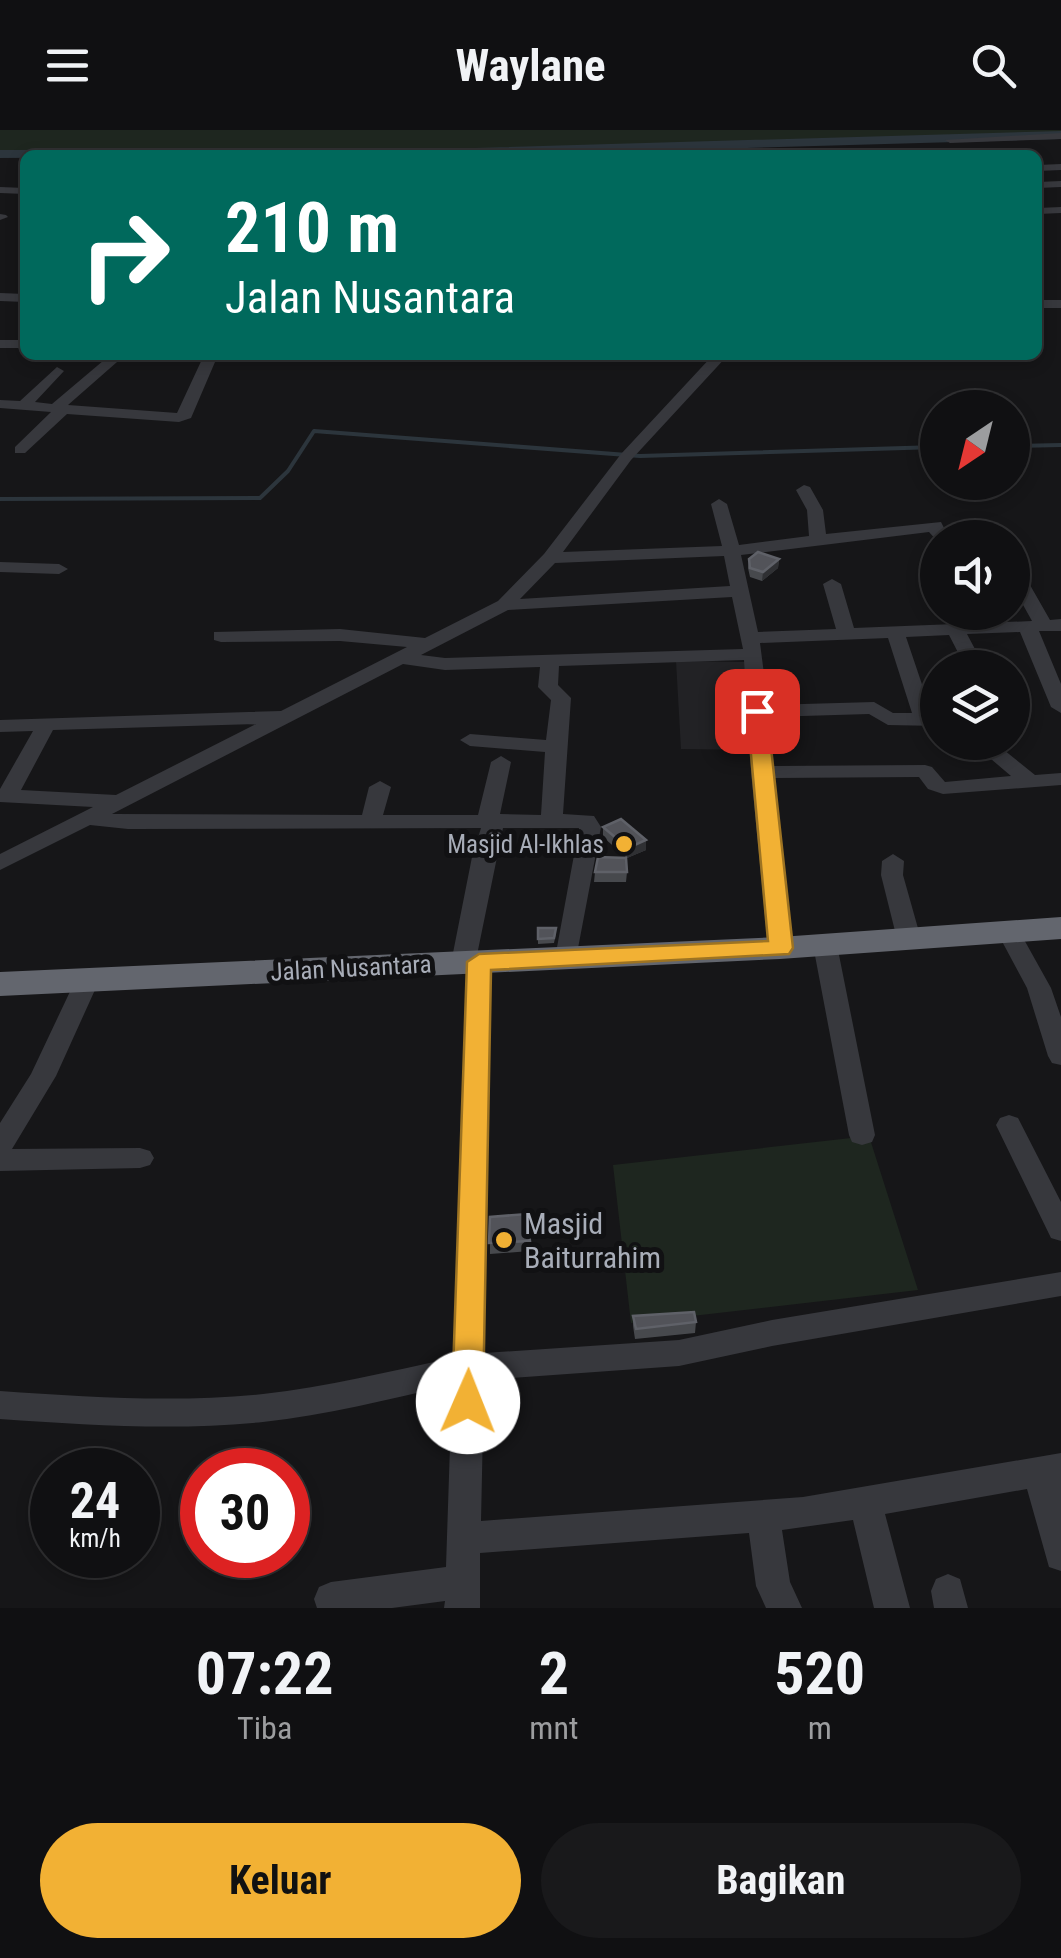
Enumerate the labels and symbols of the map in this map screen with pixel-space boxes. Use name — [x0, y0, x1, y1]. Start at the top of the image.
north arrow — [920, 390, 1030, 500]
pin — [715, 669, 800, 754]
place label: Masjid Al-Ikhlas — [447, 830, 604, 859]
marker: Masjid Al-Ikhlas — [613, 833, 635, 855]
street label: Jalan Nusantara — [270, 949, 432, 987]
place label: Masjid Baiturrahim — [524, 1206, 661, 1275]
marker: Masjid Baiturrahim — [493, 1229, 515, 1251]
position arrow — [416, 1350, 520, 1454]
speed limit sign: 30 — [180, 1448, 310, 1578]

